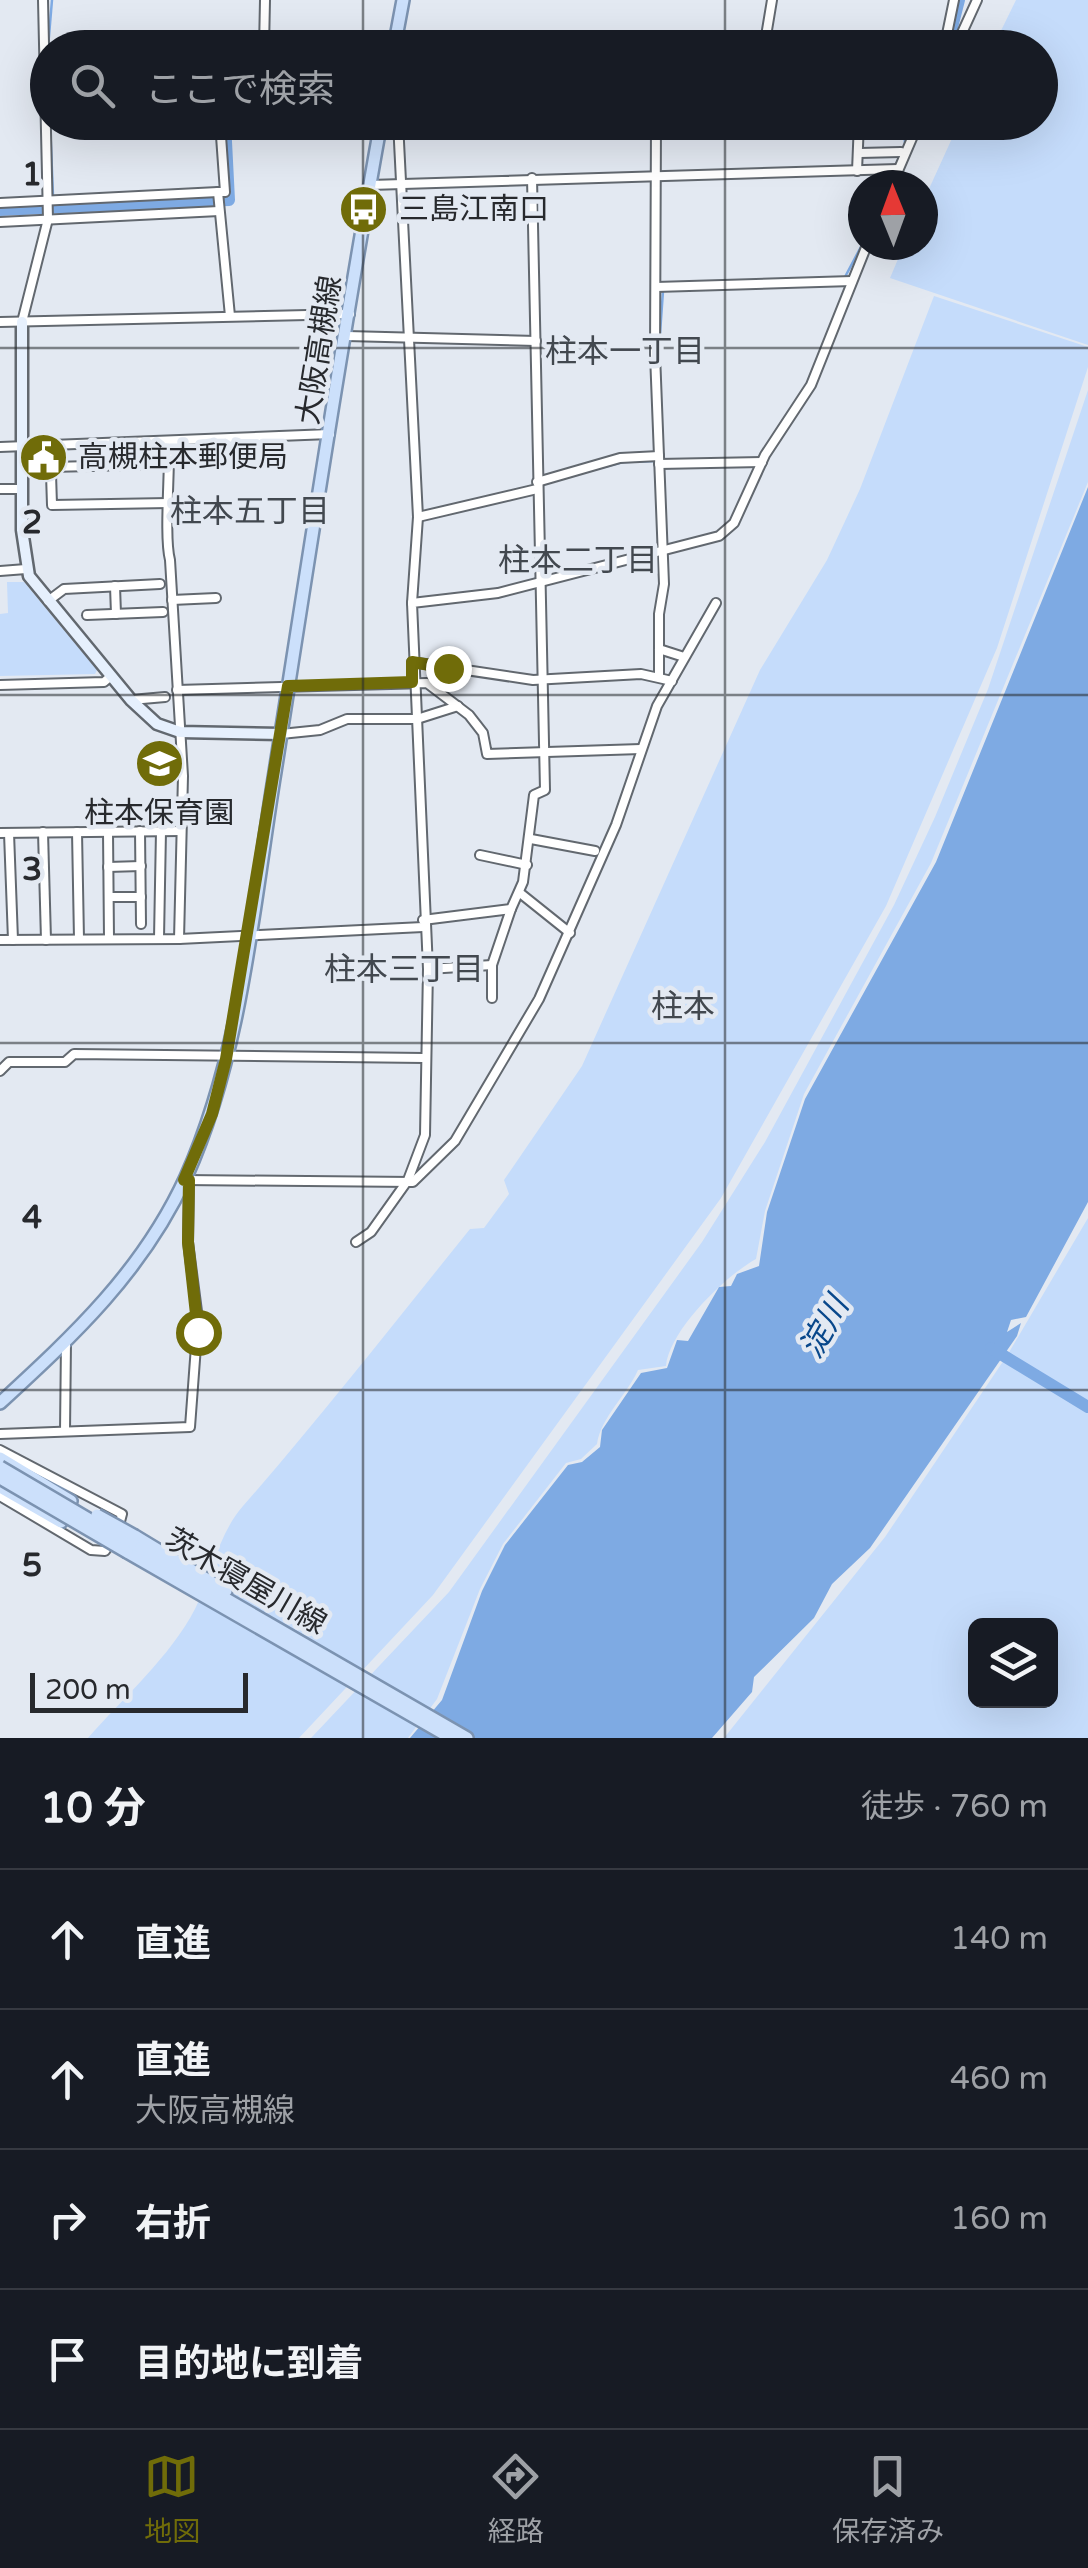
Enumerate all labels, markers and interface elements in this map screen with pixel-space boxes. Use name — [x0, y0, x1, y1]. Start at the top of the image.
search box — [30, 30, 1058, 140]
icon: search — [65, 58, 120, 113]
text: ここで検索 — [145, 67, 335, 113]
text: 1 — [22, 156, 42, 194]
north arrow — [848, 170, 938, 260]
bus stop icon: 三島江南口 — [338, 183, 390, 235]
place label: 三島江南口 — [399, 191, 549, 228]
street label: 大阪高槻線 — [289, 273, 349, 427]
district label: 柱本一丁目 — [545, 333, 705, 371]
public building icon: 高槻柱本郵便局 — [17, 431, 69, 483]
place label: 高槻柱本郵便局 — [78, 439, 288, 476]
district label: 柱本五丁目 — [170, 493, 330, 531]
text: 2 — [22, 504, 42, 542]
district label: 柱本二丁目 — [498, 542, 658, 580]
route end — [426, 646, 472, 692]
school or university icon: 柱本保育園 — [133, 738, 185, 790]
place label: 柱本保育園 — [84, 795, 234, 832]
text: 3 — [22, 851, 42, 889]
district label: 柱本三丁目 — [324, 951, 484, 989]
district label: 柱本 — [651, 988, 715, 1026]
text: 4 — [22, 1199, 42, 1237]
water label: 淀川 — [793, 1288, 858, 1365]
route start — [176, 1310, 222, 1356]
street label: 茨木寝屋川線 — [159, 1520, 333, 1642]
text: 5 — [22, 1547, 42, 1585]
map controls — [968, 1618, 1058, 1708]
button: layers — [968, 1618, 1058, 1708]
scale bar — [30, 1668, 248, 1712]
text: 200 m — [45, 1673, 131, 1707]
text: 10 分 — [40, 1783, 146, 1834]
text: 徒歩 · 760 m — [861, 1788, 1048, 1826]
icon: ahead — [40, 1912, 95, 1967]
text: 140 m — [950, 1920, 1048, 1958]
text: 直進 — [135, 1921, 211, 1967]
text: 直進 — [135, 2038, 211, 2084]
icon: ahead — [40, 2052, 95, 2107]
text: 460 m — [950, 2060, 1048, 2098]
text: 大阪高槻線 — [135, 2092, 295, 2130]
icon: right — [40, 2192, 95, 2247]
text: 160 m — [950, 2200, 1048, 2238]
text: 右折 — [135, 2201, 211, 2247]
icon: arrive — [40, 2332, 95, 2387]
text: 目的地に到着 — [135, 2341, 363, 2387]
tab: 地図 — [144, 2449, 200, 2549]
tab: 経路 — [488, 2449, 544, 2549]
tab: 保存済み — [832, 2449, 944, 2549]

